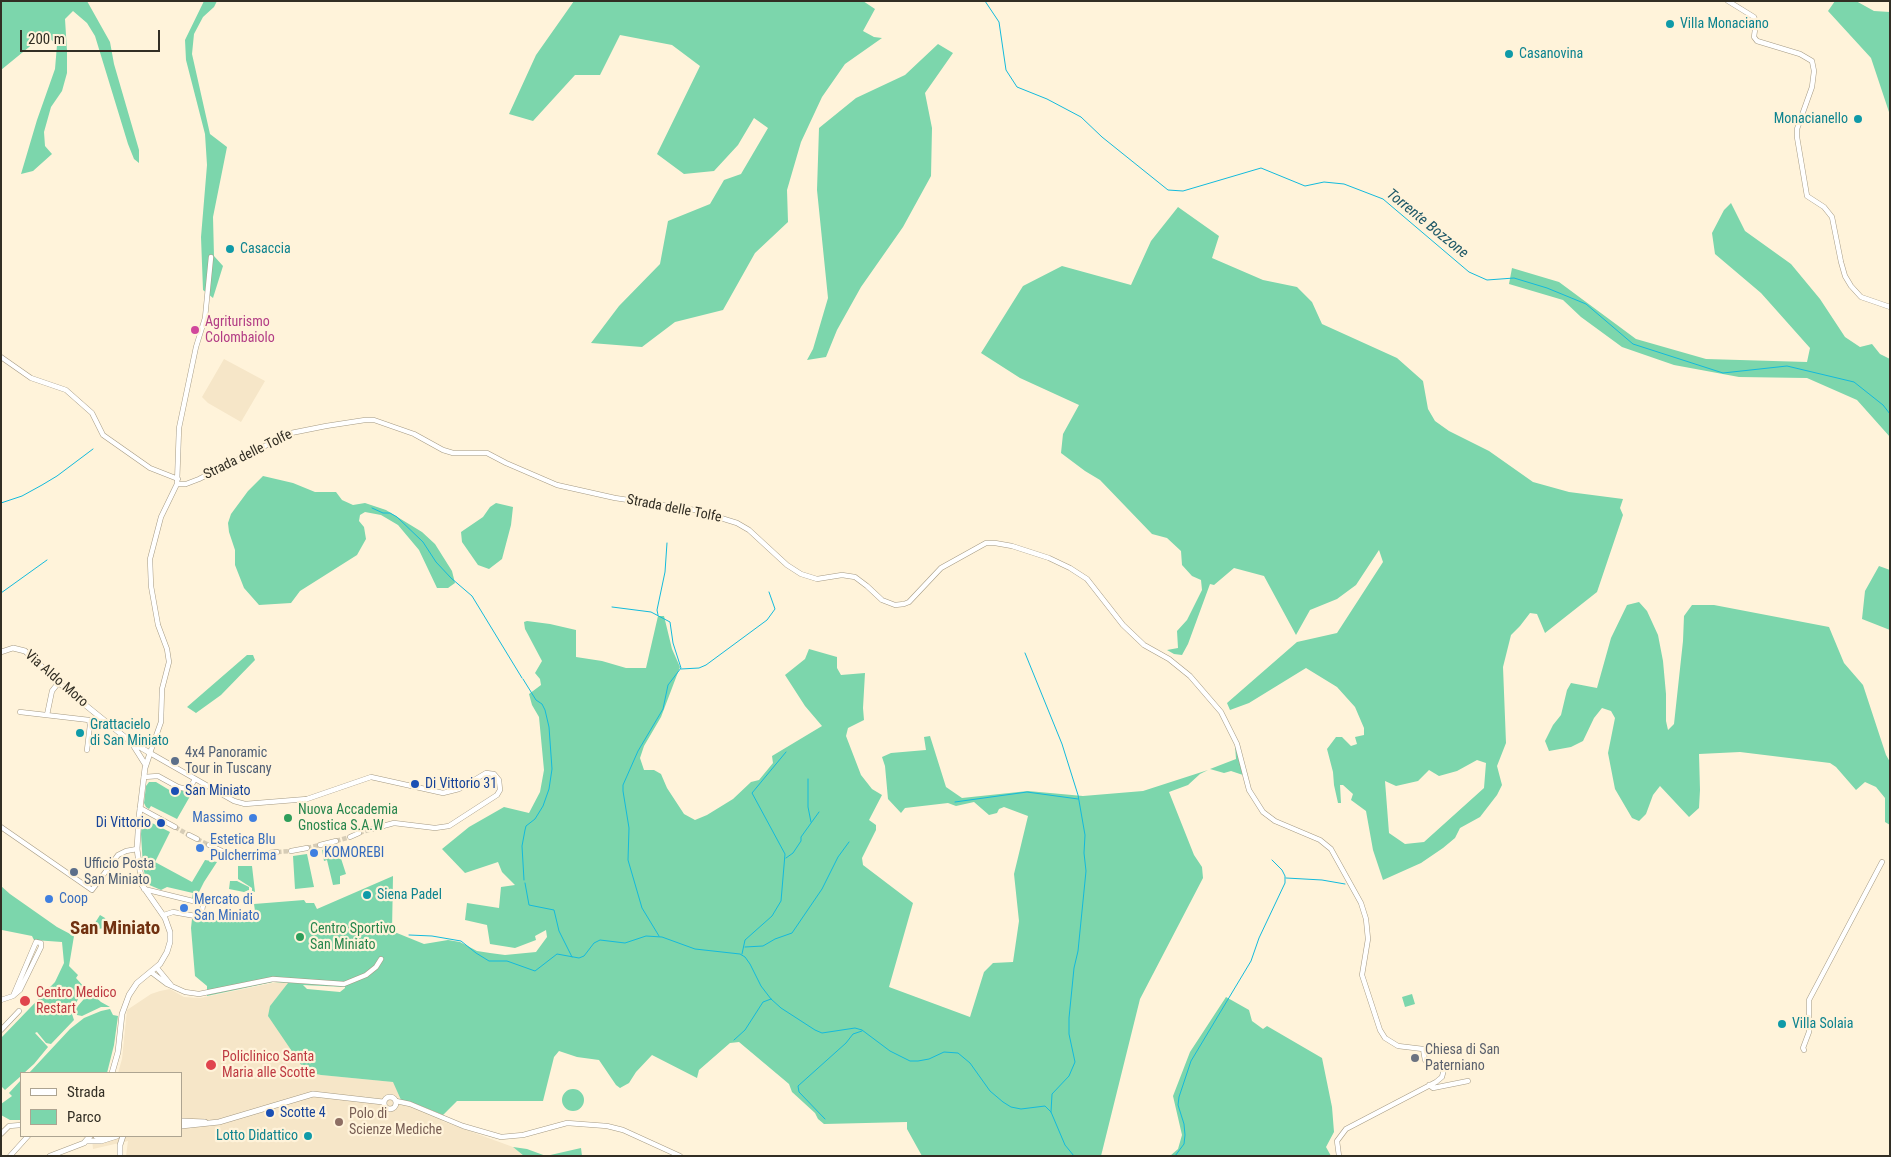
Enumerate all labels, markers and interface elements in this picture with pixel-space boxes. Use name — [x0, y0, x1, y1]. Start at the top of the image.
place label: Villa Monaciano — [1680, 16, 1769, 32]
marker: Villa Monaciano — [1664, 18, 1676, 30]
scale bar — [22, 20, 162, 52]
text: 200 m — [28, 30, 65, 48]
place label: Casanovina — [1519, 46, 1583, 62]
marker: Casanovina — [1503, 48, 1515, 60]
place label: Monacianello — [1774, 111, 1848, 127]
marker: Monacianello — [1852, 113, 1864, 125]
water label: Torrente Bozzone — [1382, 185, 1472, 263]
place label: Casaccia — [240, 241, 291, 257]
marker: Casaccia — [224, 243, 236, 255]
place label: Agriturismo Colombaiolo — [205, 314, 275, 347]
marker: Agriturismo Colombaiolo — [189, 324, 201, 336]
street label: Strada delle Tolfe — [201, 426, 295, 484]
street label: Strada delle Tolfe — [625, 492, 723, 526]
street label: Via Aldo Moro — [21, 647, 91, 711]
place label: Grattacielo di San Miniato — [90, 717, 169, 750]
marker: Grattacielo di San Miniato — [74, 727, 86, 739]
place label: 4x4 Panoramic Tour in Tuscany — [185, 745, 272, 778]
marker: 4x4 Panoramic Tour in Tuscany — [169, 755, 181, 767]
place label: Di Vittorio 31 — [425, 776, 497, 792]
marker: Di Vittorio 31 — [409, 778, 421, 790]
place label: San Miniato — [185, 783, 250, 799]
marker: San Miniato — [169, 785, 181, 797]
place label: Nuova Accademia Gnostica S.A.W — [298, 802, 398, 834]
place label: Massimo — [192, 810, 243, 826]
marker: Massimo — [247, 812, 259, 824]
marker: Nuova Accademia Gnostica S.A.W — [282, 812, 294, 824]
place label: Di Vittorio — [96, 815, 151, 831]
marker: Di Vittorio — [155, 817, 167, 829]
place label: Estetica Blu Pulcherrima — [210, 832, 277, 864]
marker: Estetica Blu Pulcherrima — [194, 842, 206, 854]
place label: KOMOREBI — [324, 845, 384, 861]
marker: KOMOREBI — [308, 847, 320, 859]
place label: Ufficio Posta San Miniato — [84, 856, 154, 889]
marker: Ufficio Posta San Miniato — [68, 866, 80, 878]
place label: Siena Padel — [377, 887, 442, 903]
marker: Siena Padel — [361, 889, 373, 901]
place label: Coop — [59, 891, 88, 907]
place label: Mercato di San Miniato — [194, 892, 259, 924]
marker: Coop — [43, 893, 55, 905]
marker: Mercato di San Miniato — [178, 902, 190, 914]
district label: San Miniato — [70, 918, 160, 940]
place label: Centro Sportivo San Miniato — [310, 921, 396, 954]
marker: Centro Sportivo San Miniato — [294, 931, 306, 943]
place label: Centro Medico Restart — [36, 985, 117, 1018]
marker: Centro Medico Restart — [18, 994, 32, 1008]
place label: Villa Solaia — [1792, 1016, 1854, 1032]
marker: Villa Solaia — [1776, 1018, 1788, 1030]
place label: Chiesa di San Paterniano — [1425, 1042, 1500, 1074]
place label: Policlinico Santa Maria alle Scotte — [222, 1049, 315, 1082]
marker: Chiesa di San Paterniano — [1409, 1052, 1421, 1064]
marker: Policlinico Santa Maria alle Scotte — [204, 1058, 218, 1072]
legend — [20, 1072, 182, 1137]
text: Strada — [67, 1083, 105, 1101]
place label: Scotte 4 — [280, 1105, 326, 1121]
place label: Polo di Scienze Mediche — [349, 1106, 442, 1138]
marker: Scotte 4 — [264, 1107, 276, 1119]
text: Parco — [67, 1108, 101, 1126]
marker: Polo di Scienze Mediche — [333, 1116, 345, 1128]
place label: Lotto Didattico — [216, 1128, 298, 1144]
marker: Lotto Didattico — [302, 1130, 314, 1142]

